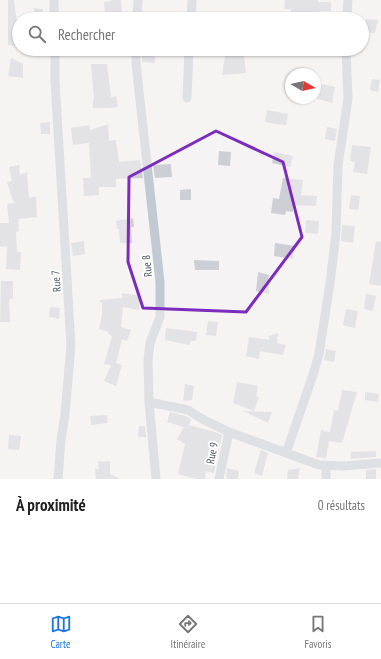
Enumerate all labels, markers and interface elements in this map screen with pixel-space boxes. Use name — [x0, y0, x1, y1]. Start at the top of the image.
search box — [12, 12, 369, 56]
icon: search — [26, 23, 48, 45]
text: Rechercher — [58, 25, 115, 44]
north arrow — [285, 68, 321, 104]
street label: Rue 8 — [139, 254, 155, 278]
street label: Rue 7 — [48, 270, 64, 292]
street label: Rue 9 — [203, 441, 221, 465]
text: À proximité — [16, 494, 86, 516]
text: 0 résultats — [318, 497, 365, 514]
tab: Carte — [50, 613, 72, 651]
tab: Itinéraire — [171, 613, 205, 651]
tab: Favoris — [304, 613, 331, 651]

